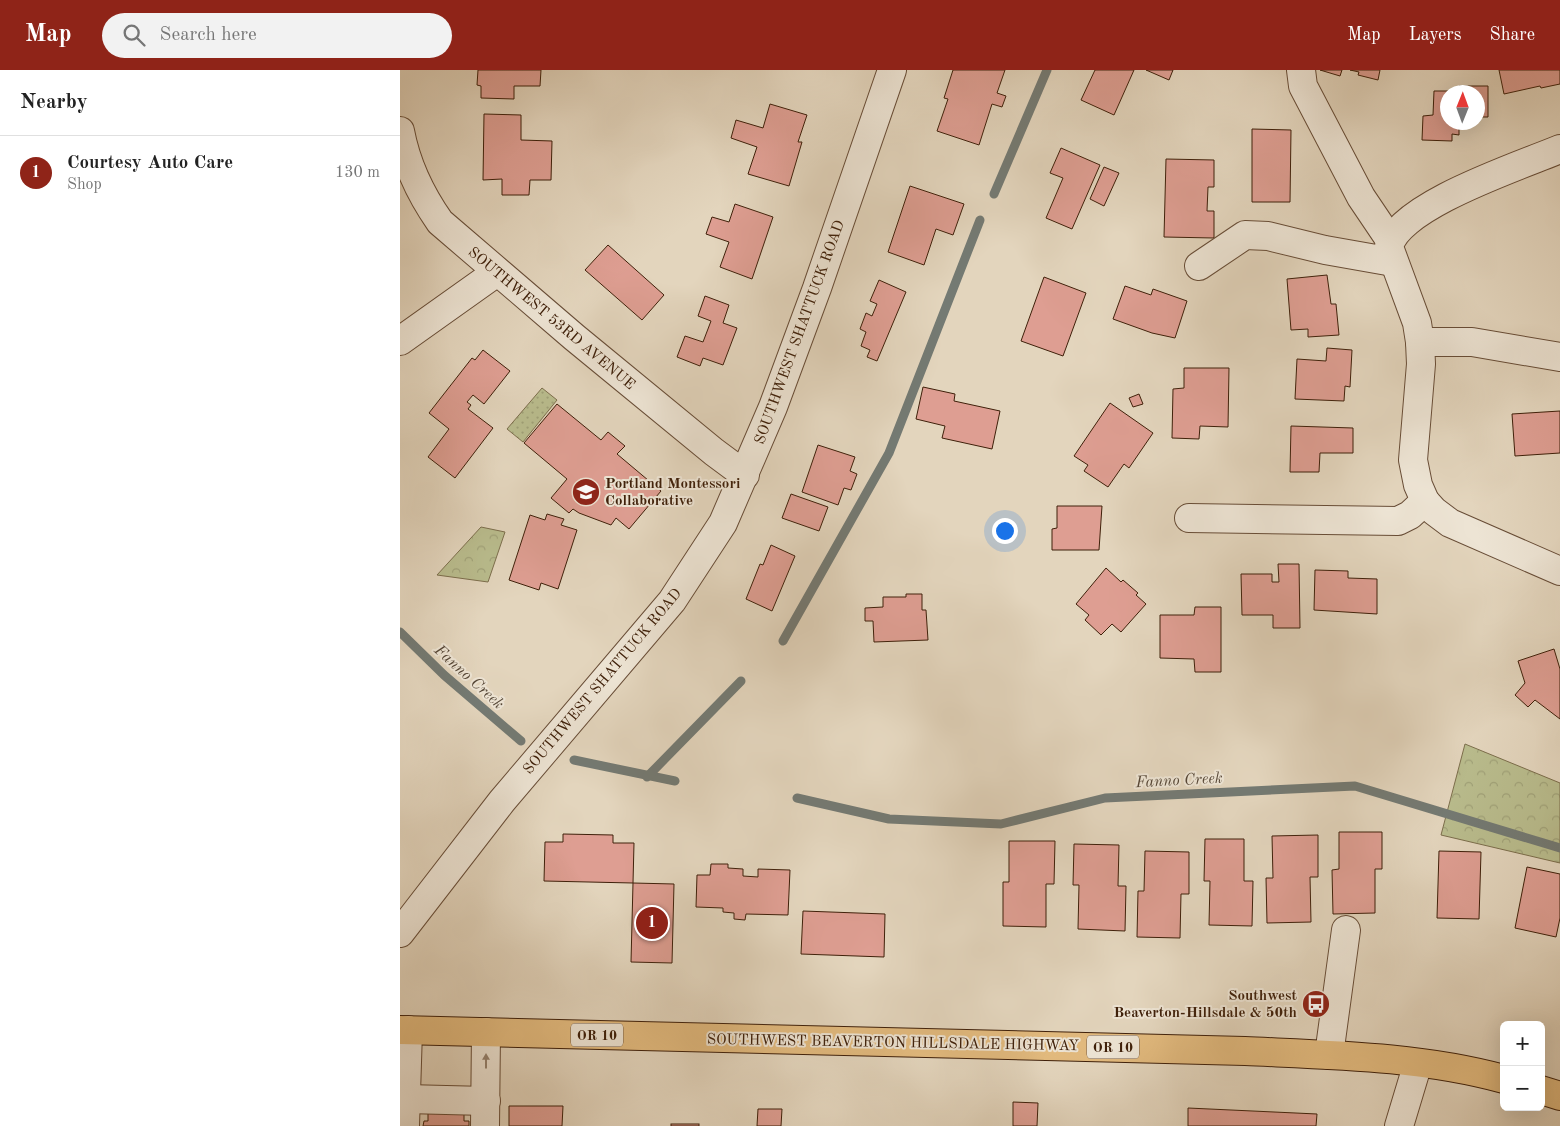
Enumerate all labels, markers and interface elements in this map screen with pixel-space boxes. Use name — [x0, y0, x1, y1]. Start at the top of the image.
search box — [102, 13, 452, 58]
icon: search — [120, 21, 148, 49]
text: Map — [25, 23, 72, 47]
text: Search here — [160, 26, 257, 45]
text: Map — [1347, 26, 1381, 44]
text: Layers — [1409, 26, 1461, 44]
text: Share — [1489, 26, 1535, 44]
north arrow — [1440, 85, 1485, 130]
text: Nearby — [20, 92, 88, 113]
text: Courtesy Auto Care — [67, 154, 233, 173]
text: 1 — [31, 165, 41, 181]
text: 130 m — [335, 165, 380, 181]
text: Shop — [67, 177, 102, 193]
street label: SOUTHWEST SHATTUCK ROAD — [753, 218, 848, 447]
street label: SOUTHWEST 53RD AVENUE — [465, 245, 637, 393]
school or university icon: Portland Montessori Collaborative — [571, 477, 601, 507]
place label: Portland Montessori Collaborative — [605, 477, 740, 509]
your location — [992, 518, 1018, 544]
street label: SOUTHWEST SHATTUCK ROAD — [521, 586, 685, 778]
water label: Fanno Creek — [430, 642, 507, 713]
water label: Fanno Creek — [1134, 771, 1223, 791]
pin: 1 — [636, 904, 668, 942]
place label: Southwest Beaverton-Hillsdale & 50th — [1113, 989, 1298, 1021]
bus stop icon: Southwest Beaverton-Hillsdale & 50th — [1301, 989, 1331, 1019]
map controls — [1500, 1021, 1545, 1111]
button: + — [1500, 1021, 1545, 1066]
road number: OR 10 — [571, 1024, 623, 1046]
street label: SOUTHWEST BEAVERTON HILLSDALE HIGHWAY — [707, 1033, 1079, 1054]
road number: OR 10 — [1087, 1036, 1139, 1059]
one-way arrow — [482, 1053, 490, 1069]
button: − — [1500, 1066, 1545, 1111]

